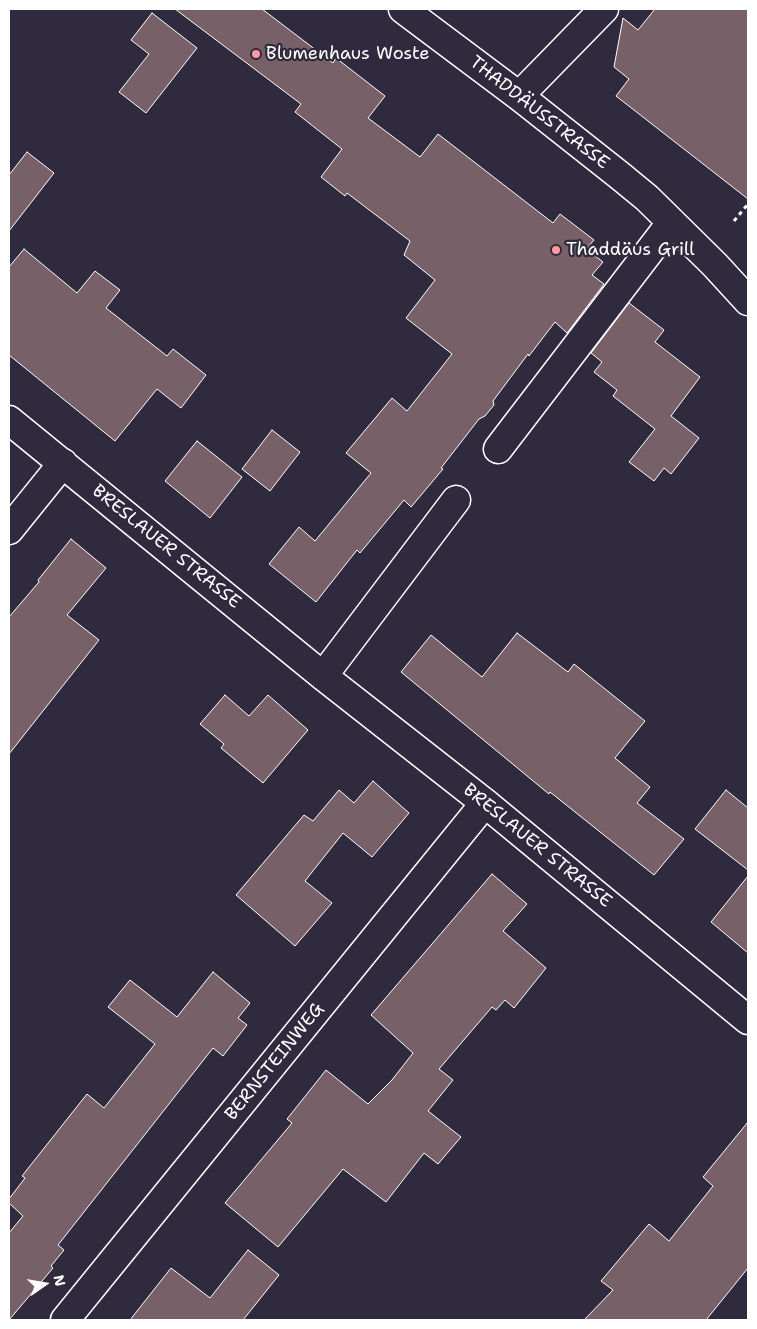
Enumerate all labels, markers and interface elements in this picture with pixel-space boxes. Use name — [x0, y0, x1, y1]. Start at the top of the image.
place label: Blumenhaus Woste — [266, 43, 429, 65]
marker: Blumenhaus Woste — [250, 48, 262, 60]
street label: THADDÄUSSTRASSE — [465, 52, 613, 174]
place label: Thaddäus Grill — [566, 239, 695, 261]
marker: Thaddäus Grill — [550, 244, 562, 256]
street label: BRESLAUER STRASSE — [87, 480, 245, 614]
street label: BRESLAUER STRASSE — [458, 779, 616, 913]
street label: BERNSTEINWEG — [221, 999, 329, 1125]
north arrow — [20, 1259, 70, 1309]
text: N — [50, 1273, 70, 1288]

